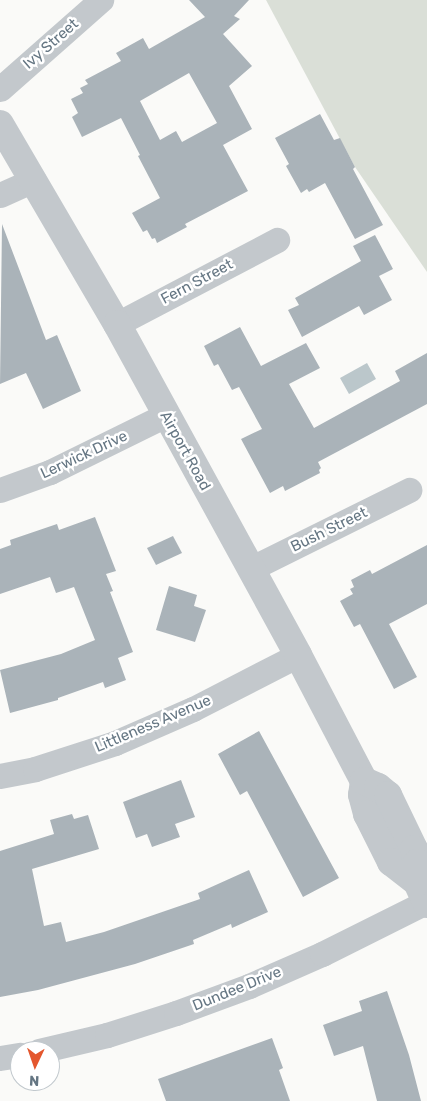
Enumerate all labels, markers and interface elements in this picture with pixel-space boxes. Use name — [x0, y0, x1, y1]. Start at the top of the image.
street label: Ivy Street — [20, 15, 82, 73]
street label: Fern Street — [158, 256, 236, 308]
street label: Airport Road — [156, 408, 214, 494]
street label: Lerwick Drive — [38, 427, 130, 483]
street label: Bush Street — [288, 504, 370, 556]
street label: Littleness Avenue — [92, 691, 214, 757]
street label: Dundee Drive — [190, 963, 284, 1015]
north arrow — [10, 1041, 60, 1091]
text: N — [29, 1072, 40, 1089]

